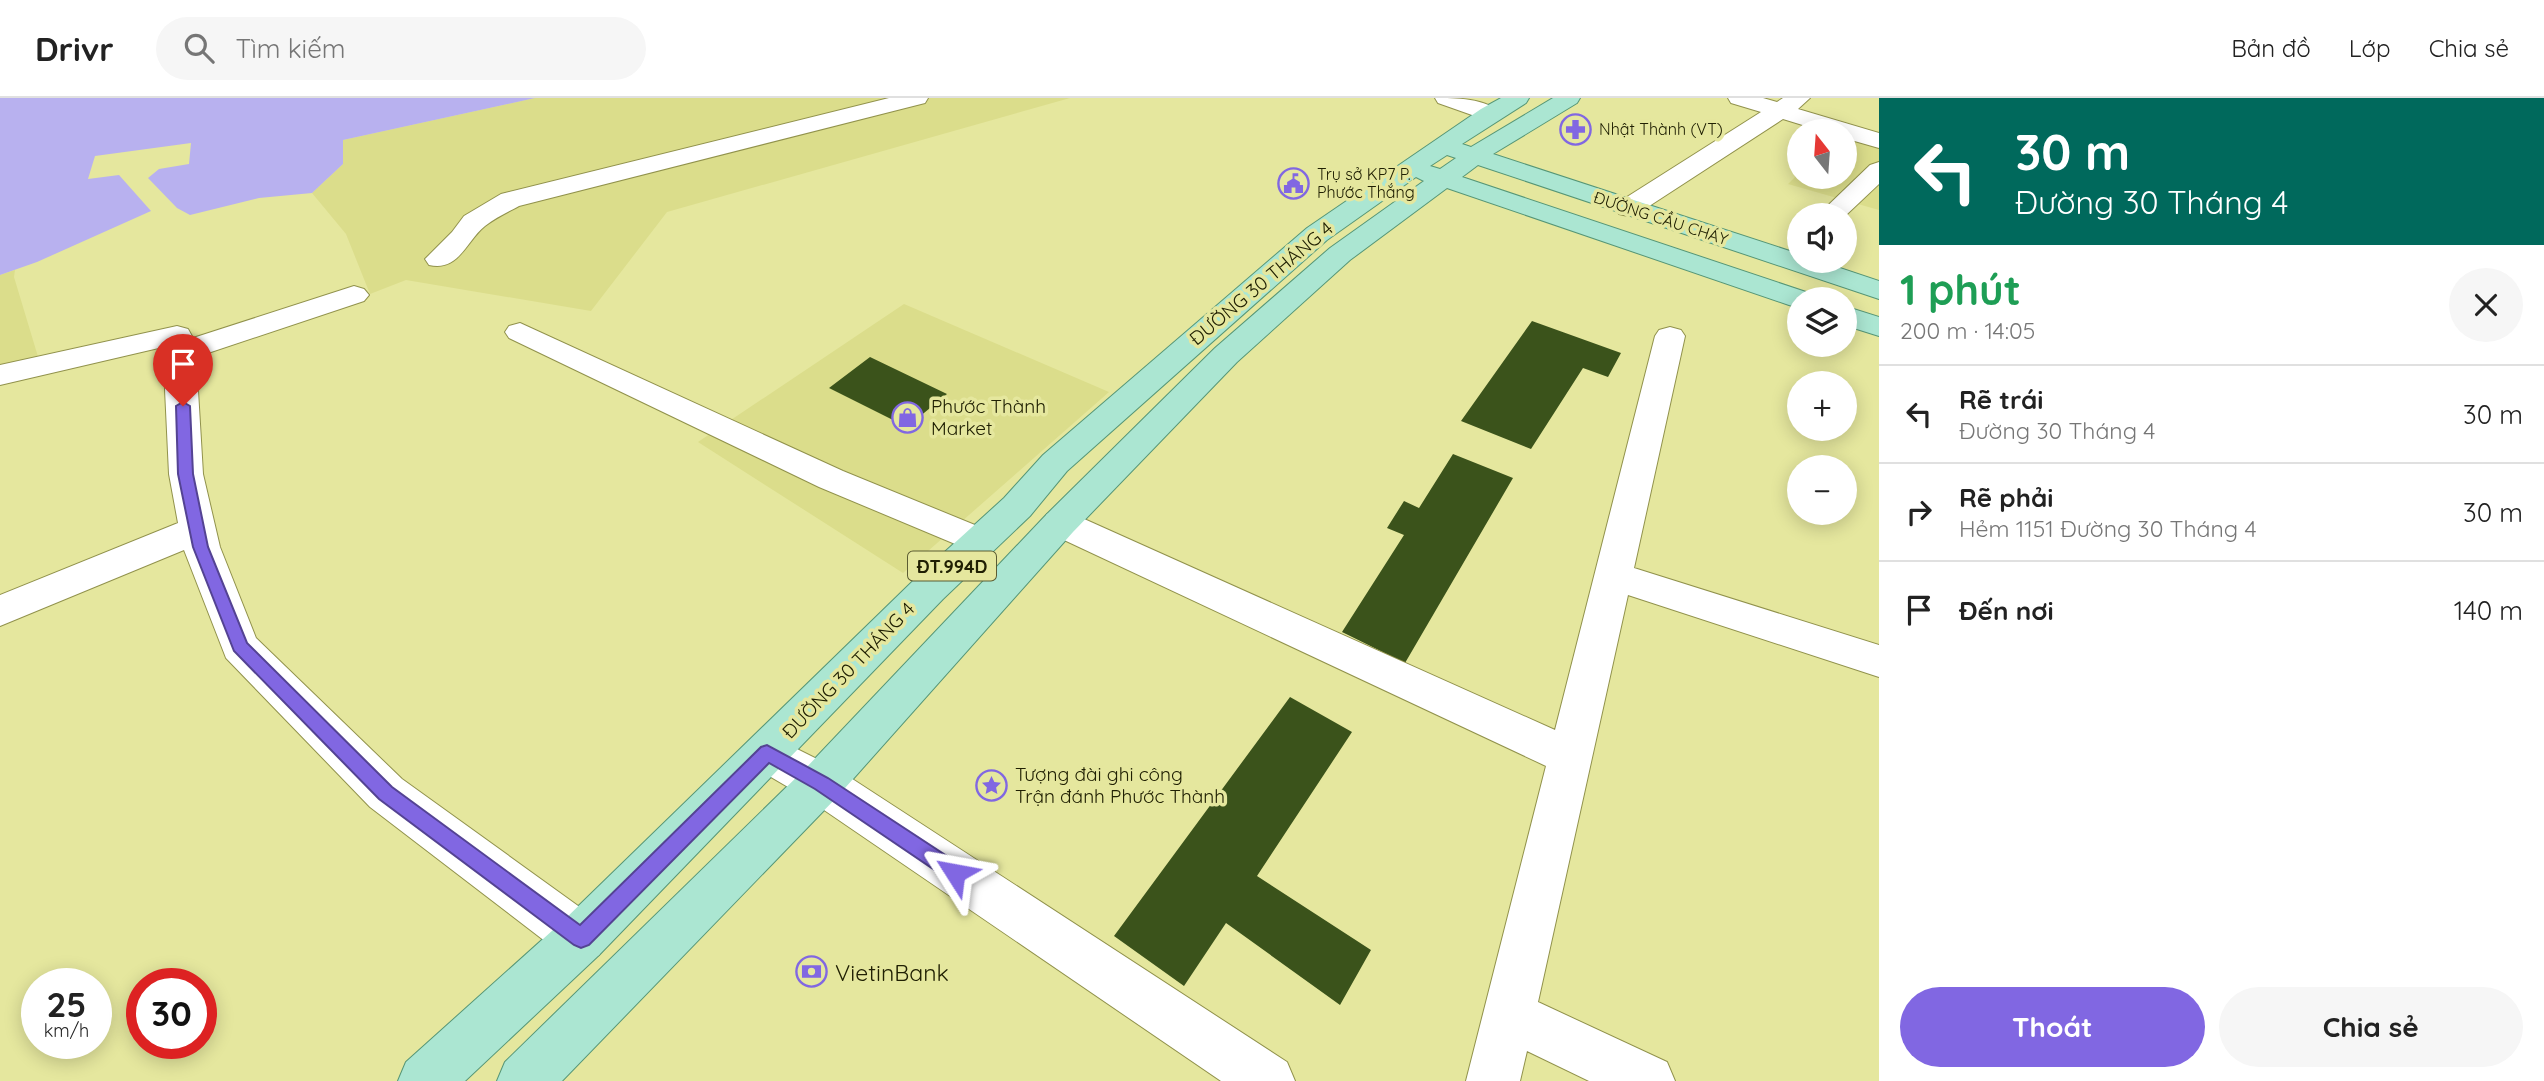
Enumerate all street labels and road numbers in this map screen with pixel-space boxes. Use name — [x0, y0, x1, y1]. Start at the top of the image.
street label: ĐƯỜNG CẦU CHÁY — [1591, 186, 1731, 249]
street label: ĐƯỜNG 30 THÁNG 4 — [1184, 216, 1338, 350]
road number: ĐT.994D — [908, 552, 996, 580]
street label: ĐƯỜNG 30 THÁNG 4 — [777, 597, 919, 743]

